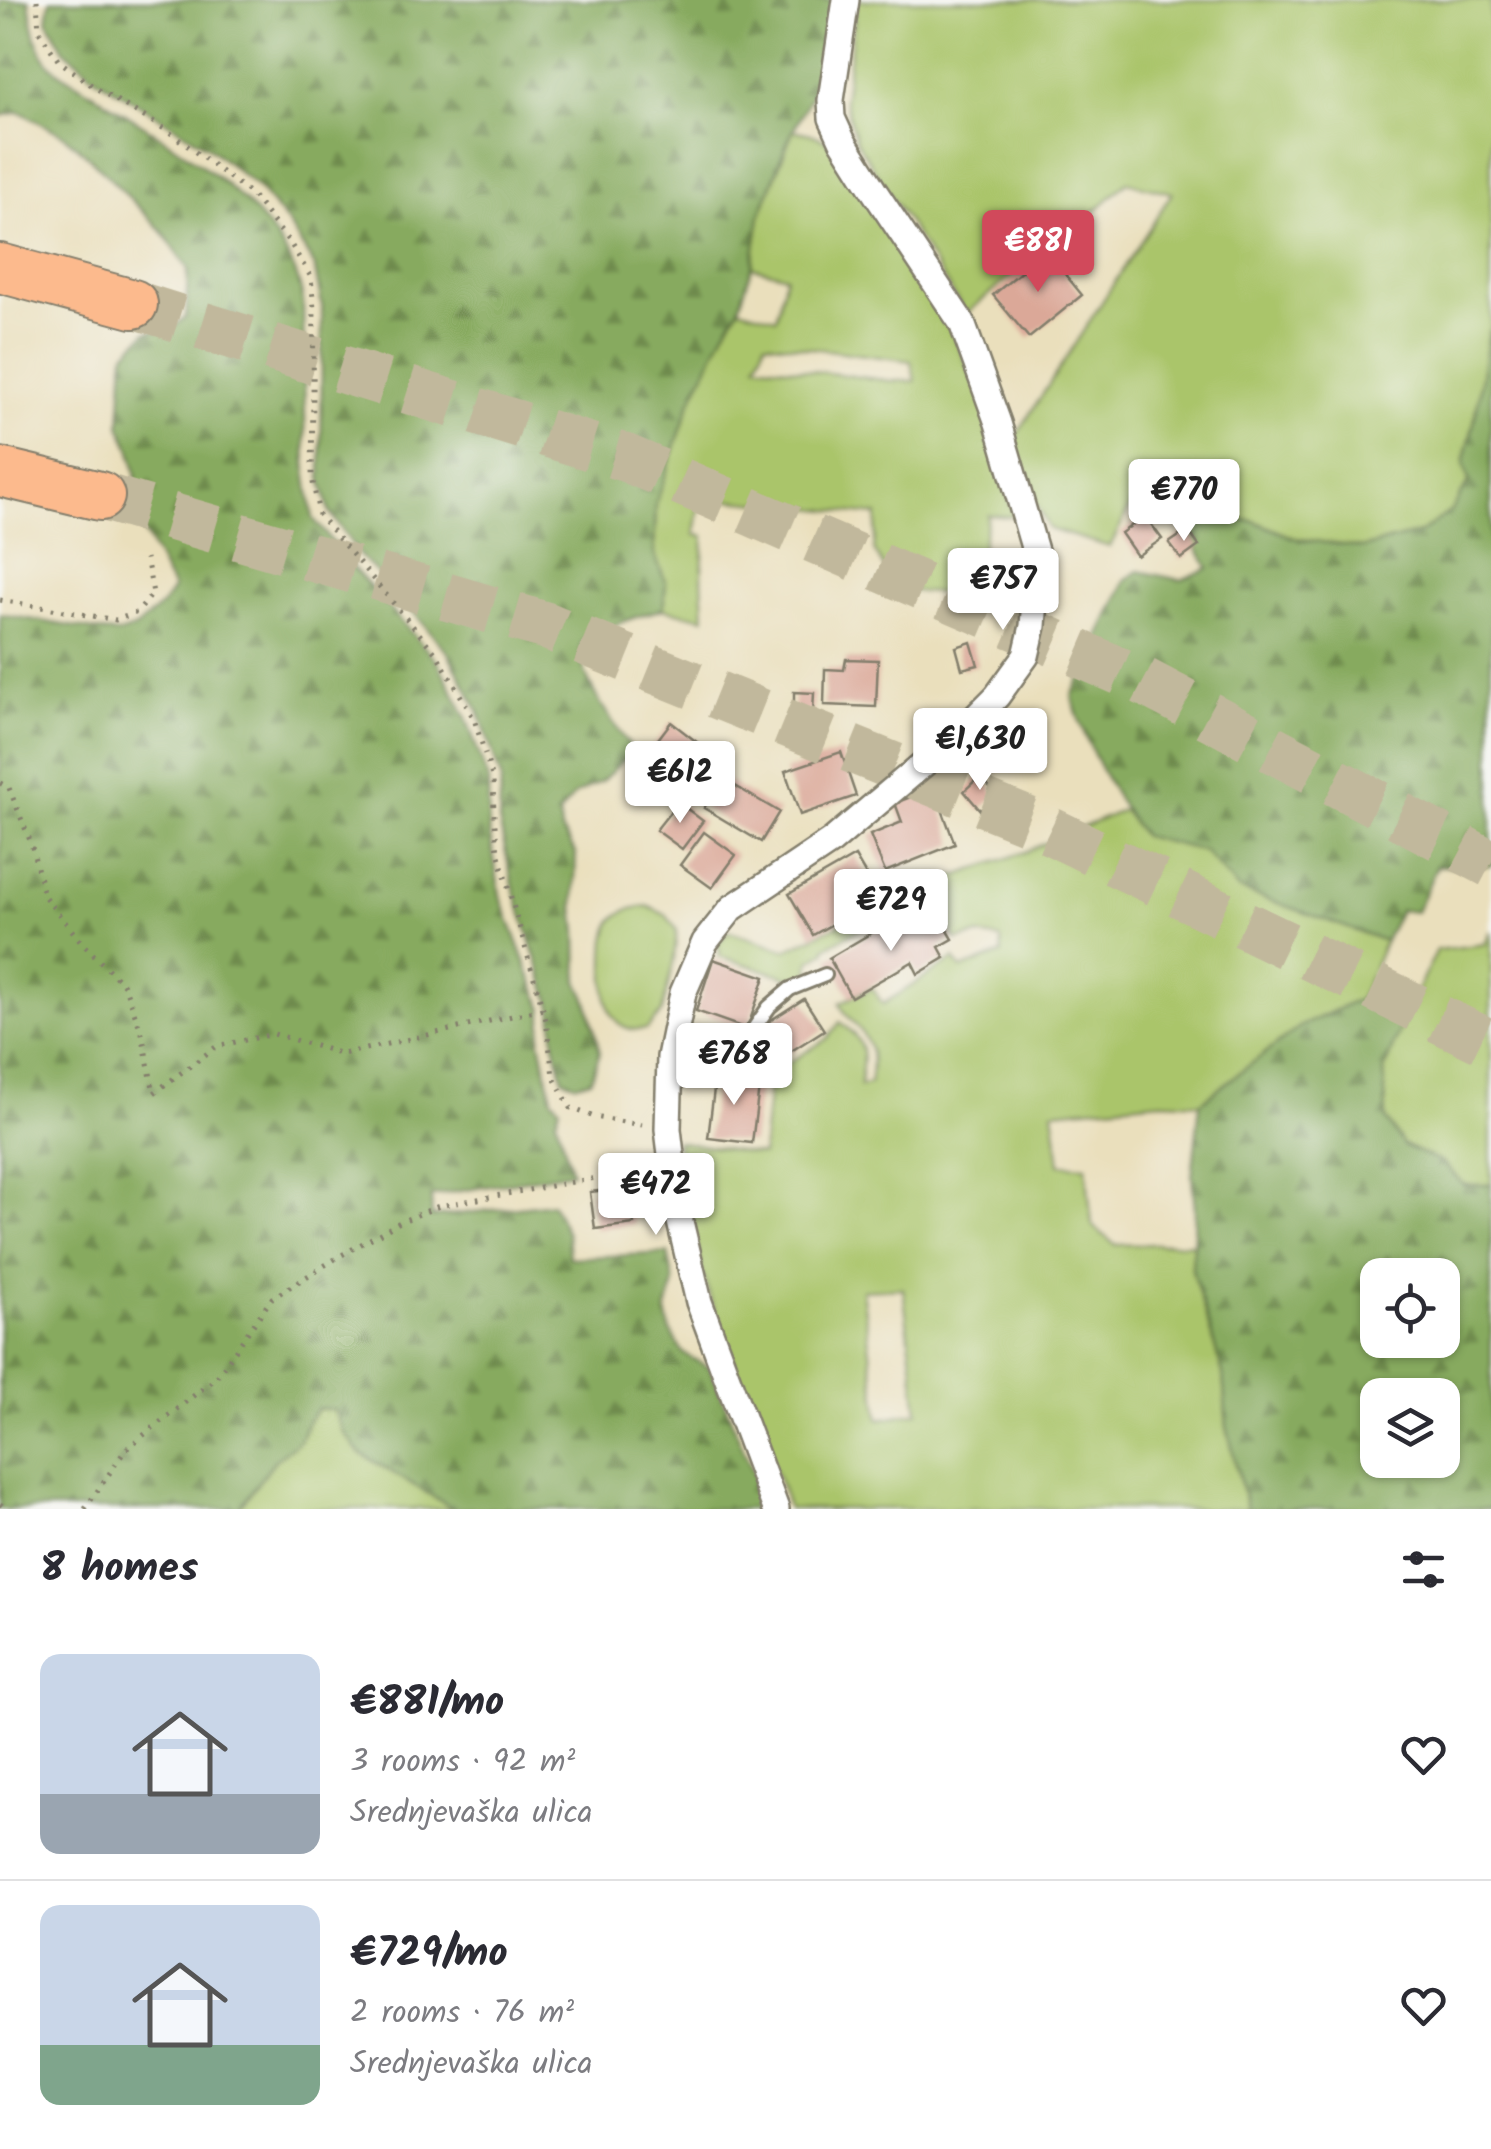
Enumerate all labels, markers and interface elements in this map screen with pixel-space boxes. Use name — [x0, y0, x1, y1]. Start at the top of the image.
pin: €881 — [979, 210, 1097, 295]
text: €881 — [1004, 217, 1072, 268]
pin: €770 — [1125, 459, 1243, 544]
text: €770 — [1151, 466, 1217, 517]
pin: €757 — [944, 548, 1062, 633]
text: €757 — [970, 555, 1036, 606]
pin: €1,630 — [899, 708, 1061, 793]
text: €1,630 — [935, 715, 1025, 766]
pin: €612 — [621, 741, 739, 826]
text: €612 — [647, 748, 713, 799]
pin: €729 — [832, 869, 950, 954]
text: €729 — [856, 876, 926, 927]
pin: €768 — [675, 1023, 793, 1108]
text: €768 — [698, 1030, 770, 1081]
pin: €472 — [597, 1153, 715, 1238]
text: €472 — [620, 1160, 692, 1211]
map controls — [1360, 1258, 1460, 1478]
button: locate — [1360, 1258, 1460, 1358]
button: layers — [1360, 1378, 1460, 1478]
text: 8 homes — [40, 1536, 198, 1603]
icon: filters — [1396, 1542, 1451, 1597]
text: €881/mo — [350, 1670, 504, 1737]
icon: home — [120, 1694, 240, 1814]
icon: heart — [1396, 1727, 1451, 1782]
text: 3 rooms · 92 m² — [350, 1737, 575, 1788]
text: Srednjevaška ulica — [350, 1788, 593, 1839]
text: €729/mo — [350, 1921, 508, 1988]
icon: home — [120, 1945, 240, 2065]
icon: heart — [1396, 1978, 1451, 2033]
text: 2 rooms · 76 m² — [350, 1988, 574, 2039]
text: Srednjevaška ulica — [350, 2039, 593, 2090]

